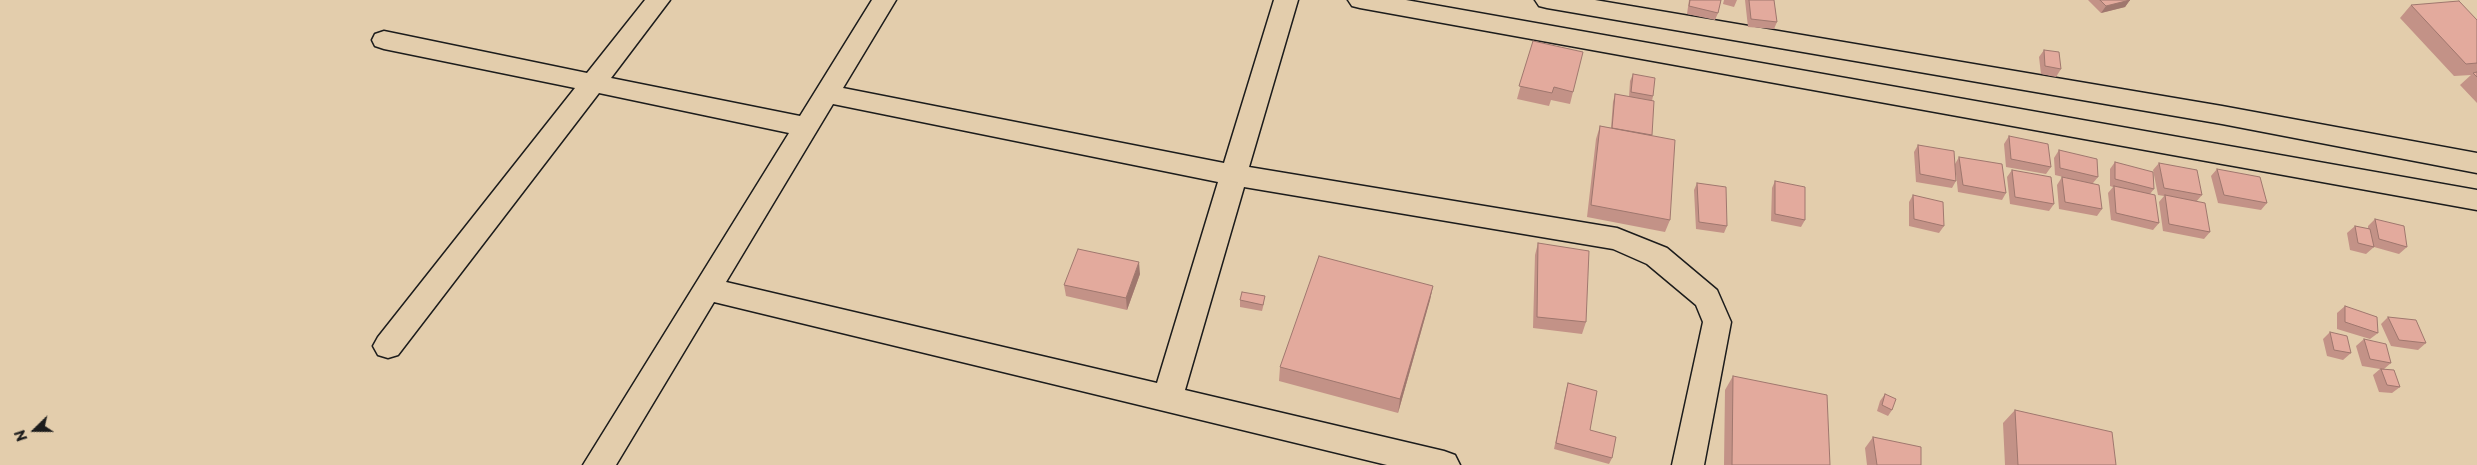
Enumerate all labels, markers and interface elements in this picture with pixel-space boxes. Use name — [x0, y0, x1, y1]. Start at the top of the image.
north arrow — [10, 405, 60, 455]
text: N — [9, 427, 32, 445]

